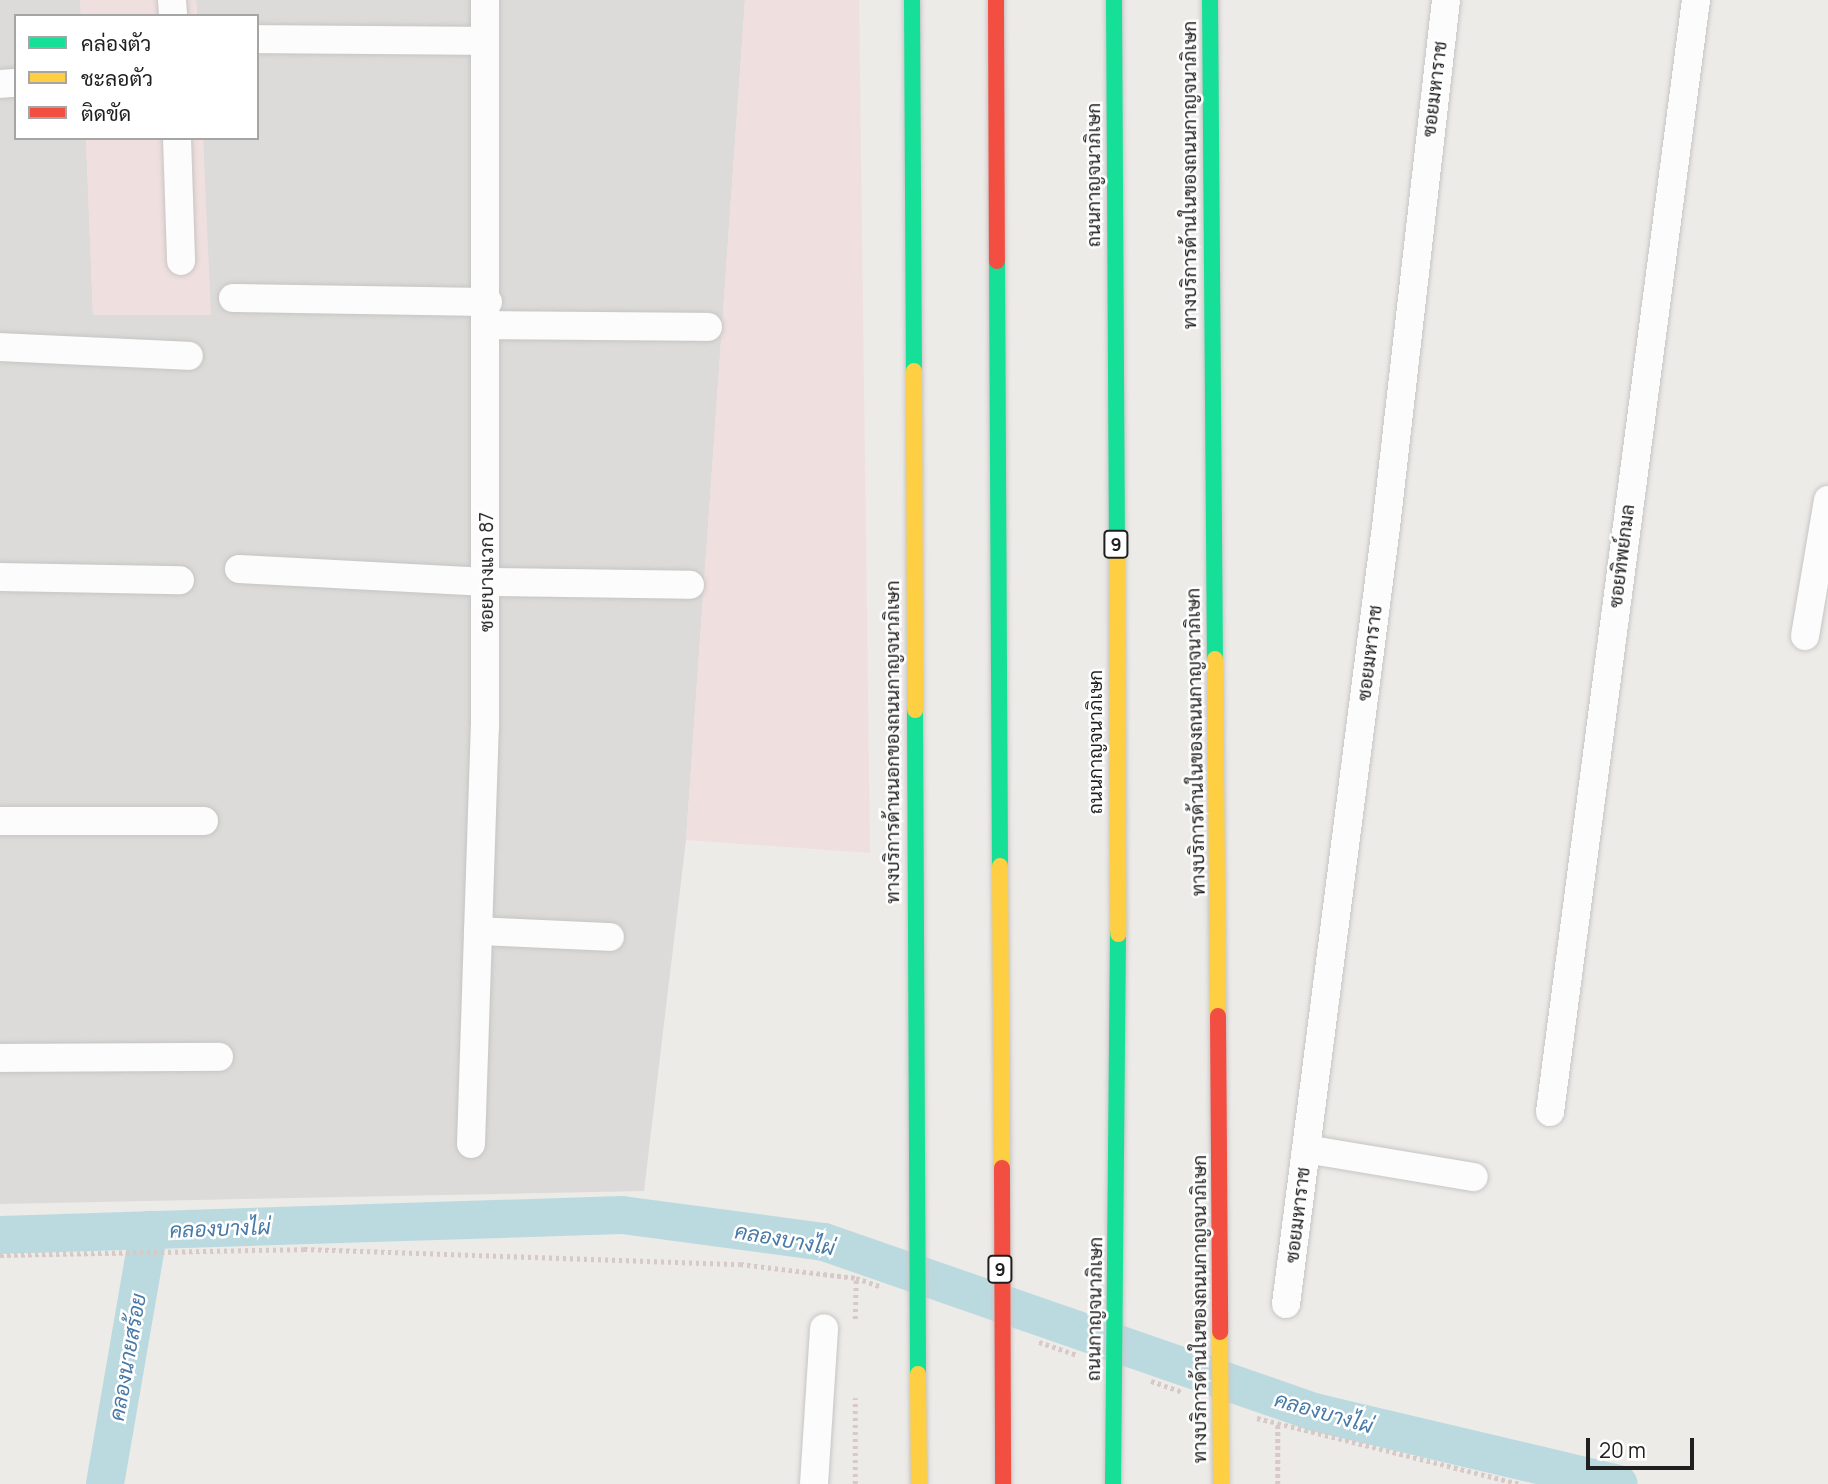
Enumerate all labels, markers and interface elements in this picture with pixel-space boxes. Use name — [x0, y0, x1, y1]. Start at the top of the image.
legend — [14, 14, 259, 140]
street label: ทางบริการด้านในของถนนกาญจนาภิเษก — [1179, 21, 1201, 329]
text: คล่องตัว — [81, 29, 151, 57]
street label: ซอยมหาราช — [1418, 40, 1452, 138]
text: ชะลอตัว — [81, 64, 153, 92]
text: ติดขัด — [81, 99, 131, 127]
street label: ถนนกาญจนาภิเษก — [1083, 103, 1105, 247]
street label: ซอยทิพย์กมล — [1604, 503, 1640, 609]
street label: ซอยบางแวก 87 — [476, 512, 498, 632]
road number: 9 — [1102, 530, 1130, 558]
street label: ทางบริการด้านนอกของถนนกาญจนาภิเษก — [882, 580, 904, 904]
street label: ทางบริการด้านในของถนนกาญจนาภิเษก — [1182, 588, 1210, 896]
street label: ซอยมหาราช — [1353, 604, 1387, 702]
street label: ถนนกาญจนาภิเษก — [1085, 670, 1107, 814]
street label: ทางบริการด้านในของถนนกาญจนาภิเษก — [1189, 1155, 1211, 1463]
street label: ซอยมหาราช — [1281, 1166, 1315, 1264]
water label: คลองบางไผ่ — [169, 1214, 271, 1242]
water label: คลองบางไผ่ — [733, 1218, 837, 1260]
street label: ถนนกาญจนาภิเษก — [1082, 1237, 1108, 1381]
road number: 9 — [986, 1254, 1014, 1284]
water label: คลองนายสร้อย — [103, 1291, 151, 1423]
water label: คลองบางไผ่ — [1272, 1386, 1376, 1438]
scale bar — [1590, 1424, 1699, 1468]
text: 20 m — [1599, 1436, 1646, 1464]

